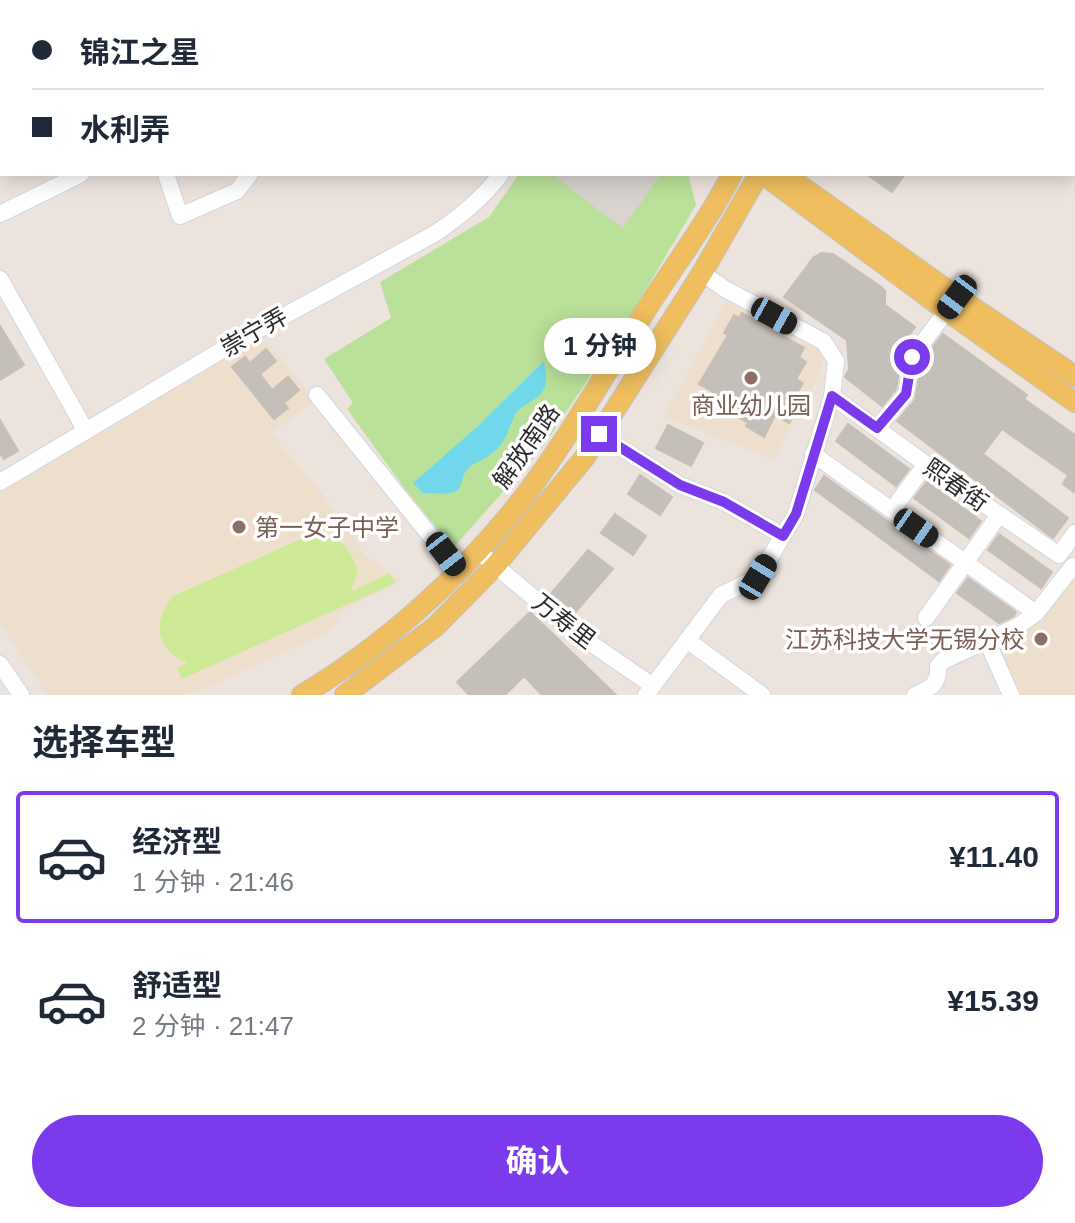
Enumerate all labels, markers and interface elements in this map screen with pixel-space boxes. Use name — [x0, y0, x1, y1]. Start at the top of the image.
text: 锦江之星 — [80, 36, 200, 69]
text: 水利弄 — [80, 113, 170, 146]
car — [933, 271, 981, 323]
car — [747, 294, 801, 338]
street label: 崇宁弄 — [216, 302, 292, 362]
callout: 1 分钟 — [543, 318, 655, 374]
text: 1 分钟 — [563, 331, 637, 361]
route start — [894, 339, 930, 375]
marker: 商业幼儿园 — [742, 369, 760, 387]
place label: 商业幼儿园 — [691, 392, 811, 419]
street label: 解放南路 — [487, 399, 565, 493]
route end — [581, 416, 617, 452]
street label: 熙春街 — [919, 453, 993, 517]
car — [889, 504, 943, 552]
place label: 第一女子中学 — [255, 514, 399, 541]
marker: 第一女子中学 — [230, 518, 248, 536]
car — [422, 528, 470, 580]
car — [735, 550, 781, 604]
street label: 万寿里 — [527, 588, 601, 654]
place label: 江苏科技大学无锡分校 — [785, 626, 1025, 653]
marker: 江苏科技大学无锡分校 — [1032, 630, 1050, 648]
text: 选择车型 — [32, 722, 176, 763]
icon: car — [36, 821, 108, 893]
text: 经济型 — [132, 825, 222, 858]
text: ¥11.40 — [949, 840, 1039, 873]
text: 1 分钟 · 21:46 — [132, 867, 294, 897]
icon: car — [36, 965, 108, 1037]
text: 舒适型 — [132, 969, 222, 1002]
text: ¥15.39 — [947, 984, 1039, 1017]
text: 2 分钟 · 21:47 — [132, 1011, 294, 1041]
button: 确认 — [32, 1115, 1043, 1207]

